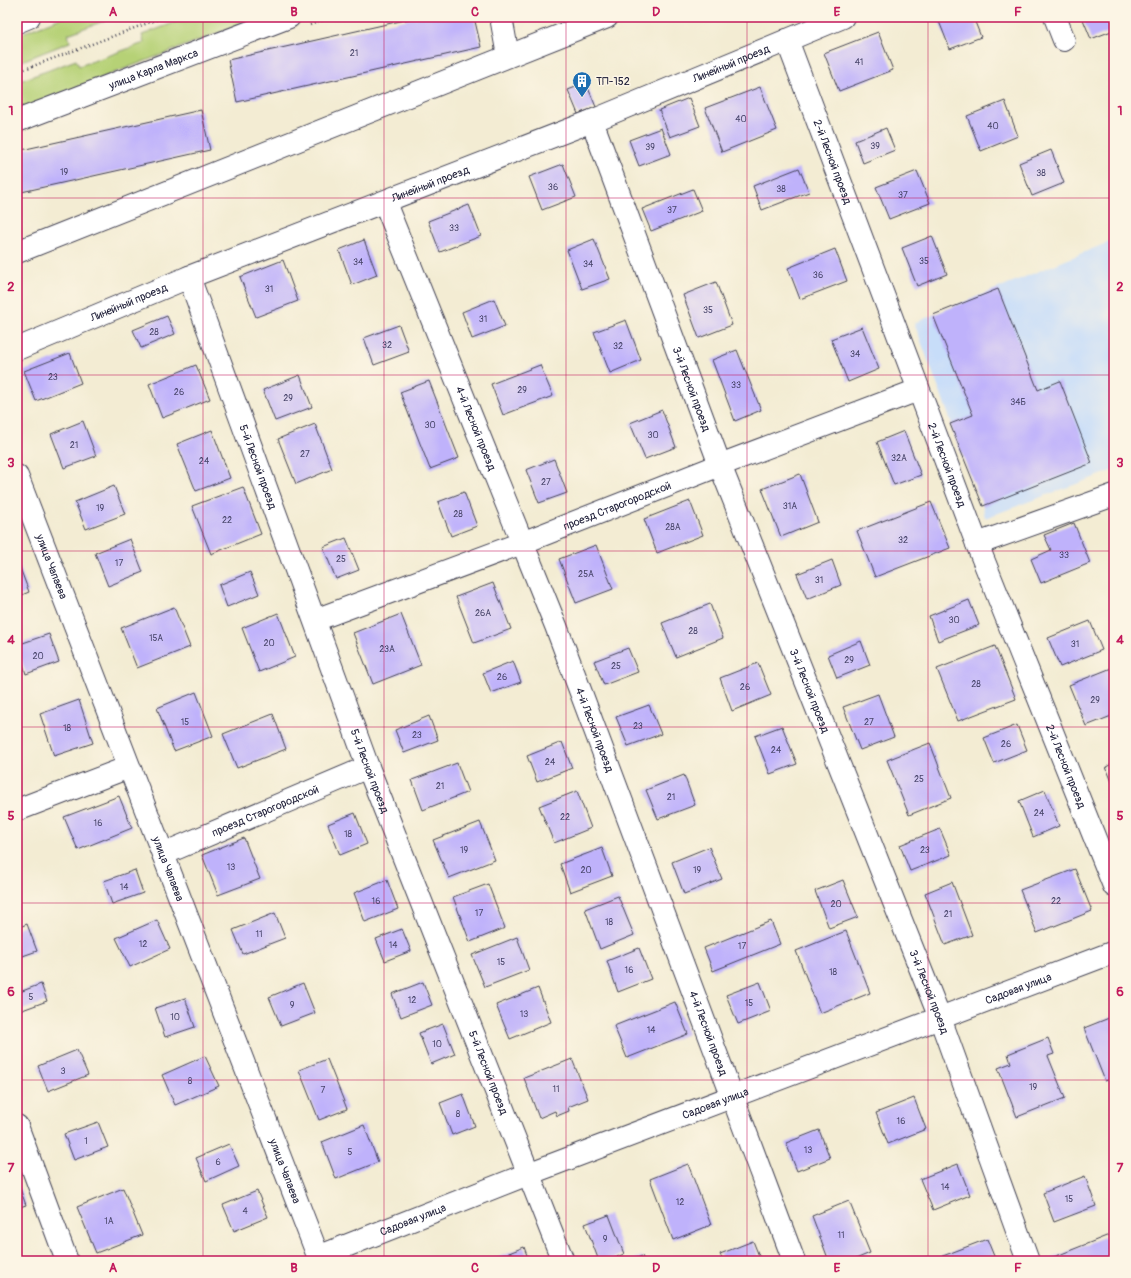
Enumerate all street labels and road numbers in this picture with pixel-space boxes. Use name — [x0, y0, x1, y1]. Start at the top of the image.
street label: Линейный проезд — [690, 42, 772, 86]
street label: улица Карла Маркса — [106, 46, 200, 92]
street label: 2-й Лесной проезд — [811, 118, 855, 206]
street label: Линейный проезд — [389, 163, 471, 205]
street label: Линейный проезд — [87, 280, 169, 325]
street label: 3-й Лесной проезд — [670, 345, 714, 434]
street label: 4-й Лесной проезд — [453, 384, 499, 473]
street label: 2-й Лесной проезд — [925, 421, 969, 509]
street label: 5-й Лесной проезд — [237, 423, 280, 511]
street label: проезд Старогородской — [561, 478, 673, 533]
street label: улица Чапаева — [33, 531, 70, 601]
street label: 3-й Лесной проезд — [787, 647, 833, 735]
street label: 4-й Лесной проезд — [573, 685, 617, 774]
street label: 2-й Лесной проезд — [1043, 722, 1089, 810]
street label: 5-й Лесной проезд — [348, 727, 392, 815]
street label: проезд Старогородской — [210, 782, 321, 839]
street label: улица Чапаева — [150, 834, 187, 903]
street label: 3-й Лесной проезд — [907, 948, 952, 1036]
street label: Садовая улица — [983, 970, 1053, 1007]
street label: 4-й Лесной проезд — [687, 989, 731, 1078]
street label: 5-й Лесной проезд — [466, 1029, 511, 1117]
street label: Садовая улица — [680, 1085, 750, 1122]
street label: улица Чапаева — [267, 1136, 304, 1205]
street label: Садовая улица — [378, 1201, 448, 1238]

